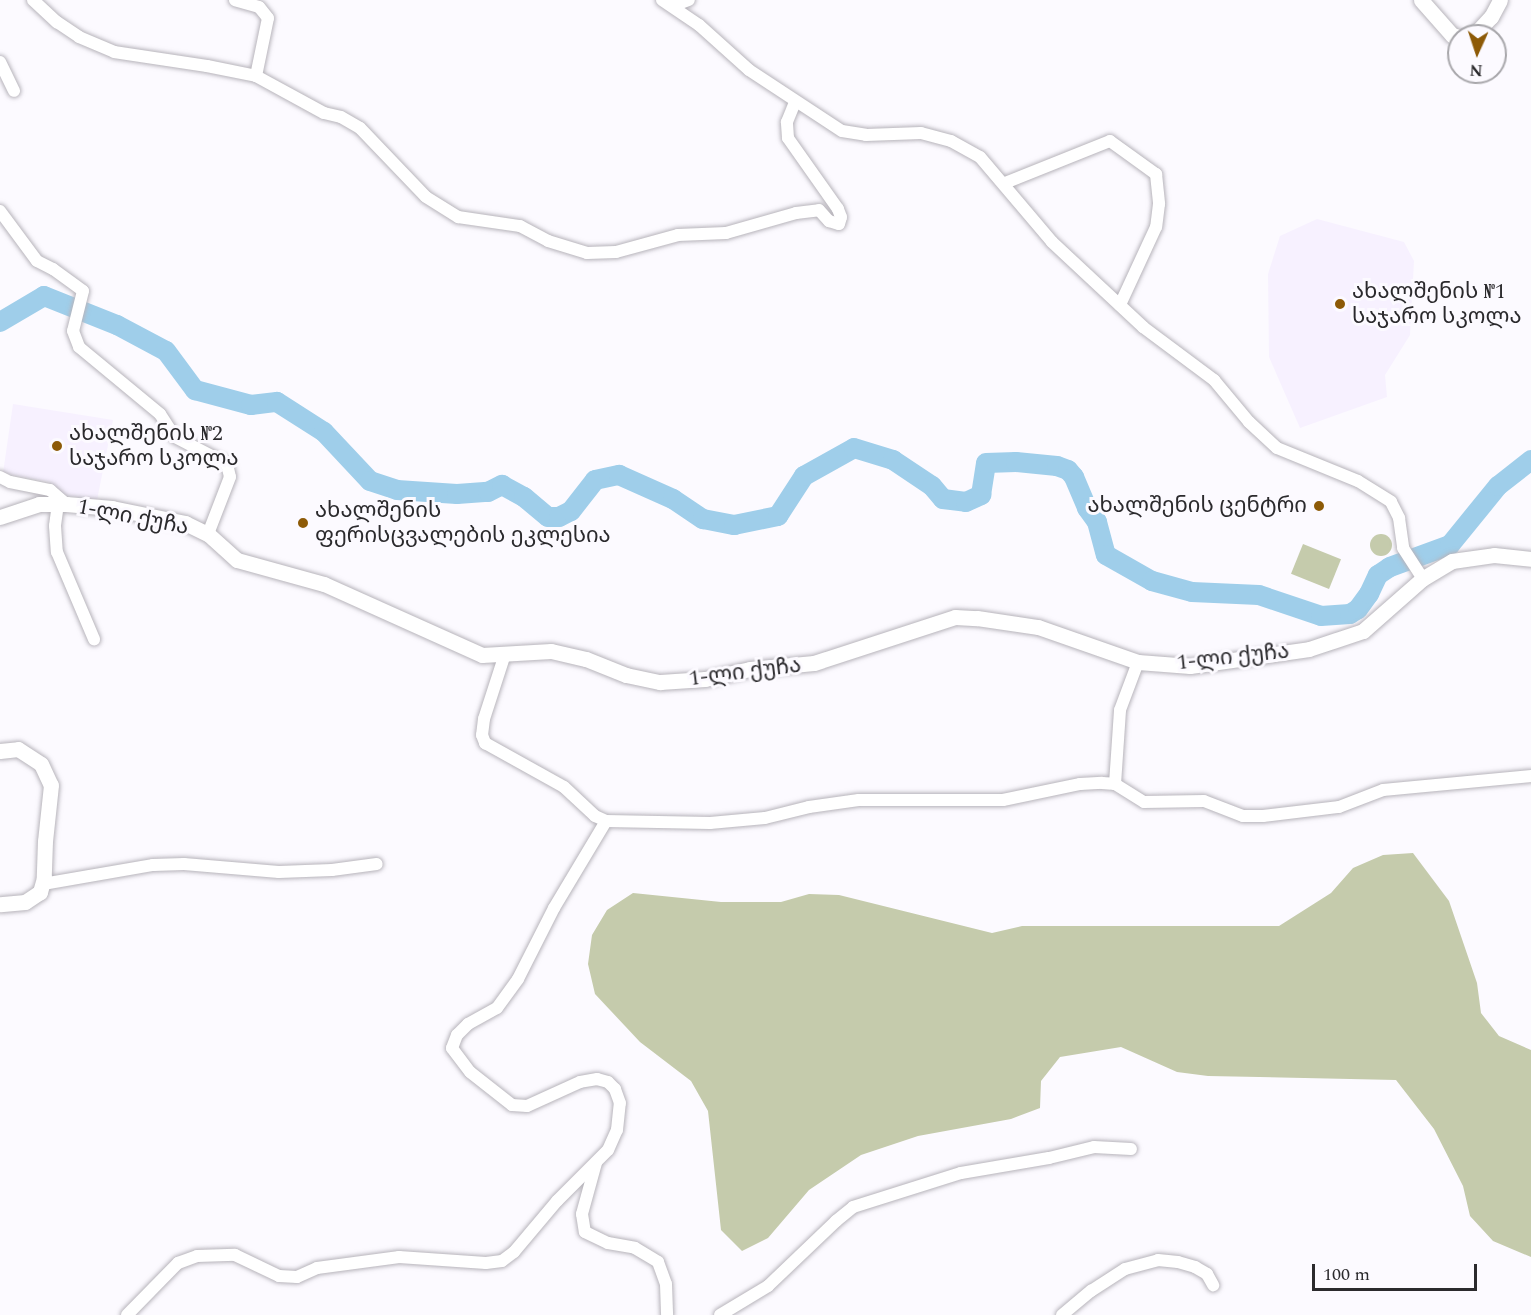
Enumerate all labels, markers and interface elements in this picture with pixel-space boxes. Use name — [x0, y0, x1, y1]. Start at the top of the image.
north arrow — [1447, 24, 1507, 84]
text: N — [1469, 58, 1483, 82]
place label: ახალშენის №1 საჯარო სკოლა — [1352, 278, 1522, 330]
marker: ახალშენის №1 საჯარო სკოლა — [1333, 297, 1347, 311]
place label: ახალშენის №2 საჯარო სკოლა — [69, 420, 239, 472]
marker: ახალშენის №2 საჯარო სკოლა — [50, 439, 64, 453]
street label: 1-ლი ქუჩა — [75, 493, 191, 541]
place label: ახალშენის ცენტრი — [1087, 493, 1307, 519]
place label: ახალშენის ფერისცვალების ეკლესია — [315, 497, 611, 548]
marker: ახალშენის ცენტრი — [1312, 499, 1326, 513]
marker: ახალშენის ფერისცვალების ეკლესია — [296, 516, 310, 530]
street label: 1-ლი ქუჩა — [1176, 638, 1290, 676]
street label: 1-ლი ქუჩა — [687, 652, 803, 692]
scale bar — [1315, 1252, 1480, 1290]
text: 100 m — [1323, 1261, 1370, 1288]

